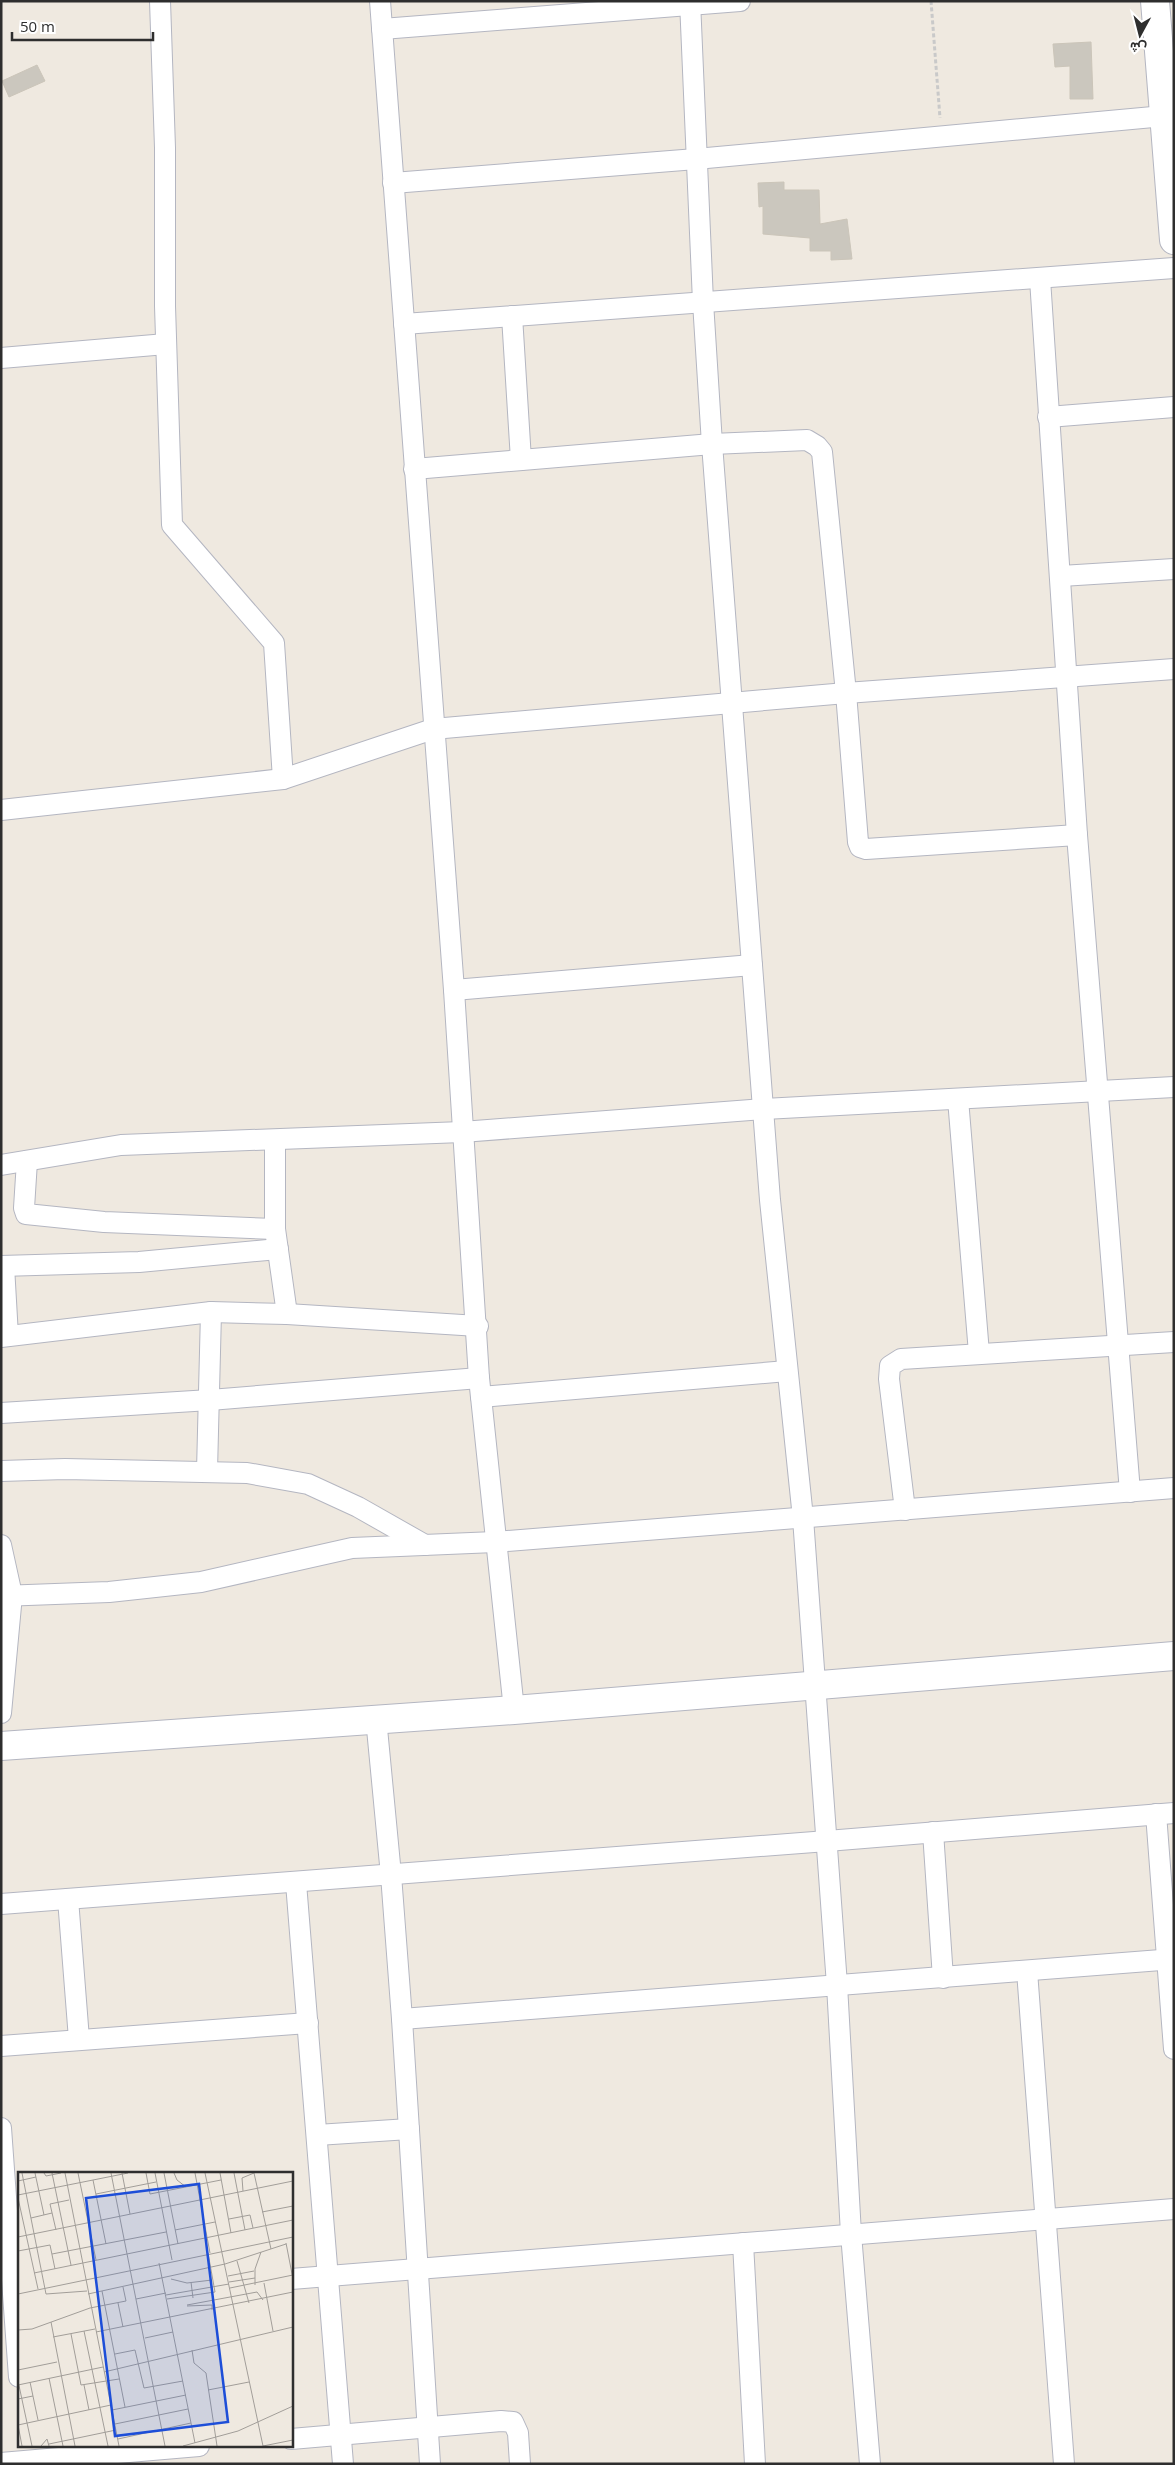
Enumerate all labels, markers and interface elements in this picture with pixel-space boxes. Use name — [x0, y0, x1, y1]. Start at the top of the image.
scale bar — [12, 10, 154, 42]
north arrow — [1115, 10, 1165, 60]
text: 50 m — [20, 16, 55, 36]
text: ش — [1129, 38, 1148, 59]
inset map — [18, 2172, 292, 2448]

